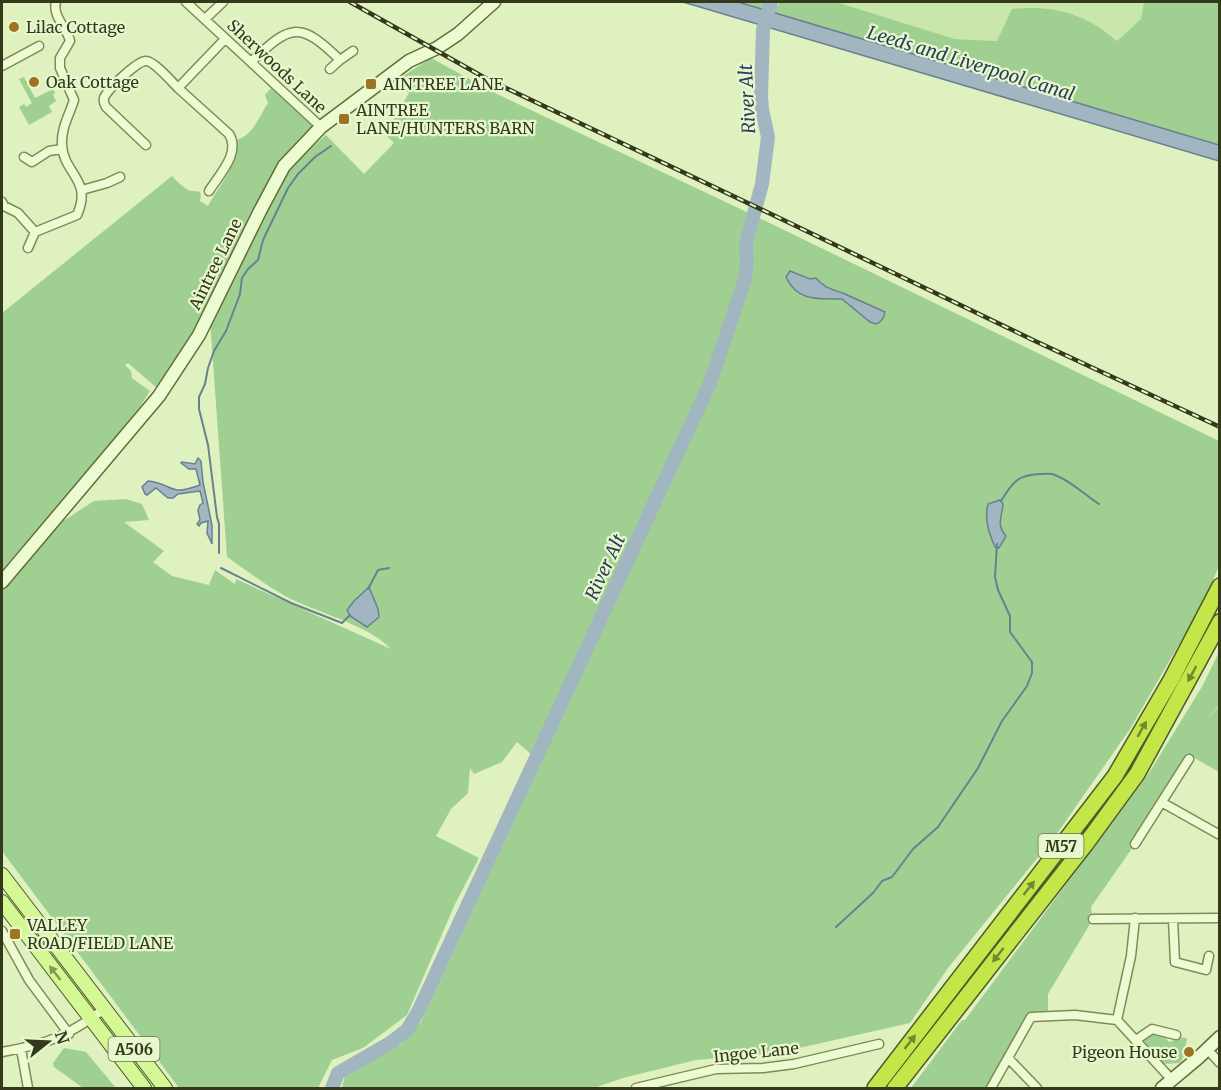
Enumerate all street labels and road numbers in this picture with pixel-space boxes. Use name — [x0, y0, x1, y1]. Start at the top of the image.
street label: Sherwoods Lane — [223, 15, 331, 117]
street label: Aintree Lane — [184, 215, 246, 314]
road number: M57 — [1038, 834, 1084, 858]
road number: A506 — [108, 1037, 160, 1061]
street label: Ingoe Lane — [712, 1038, 800, 1066]

